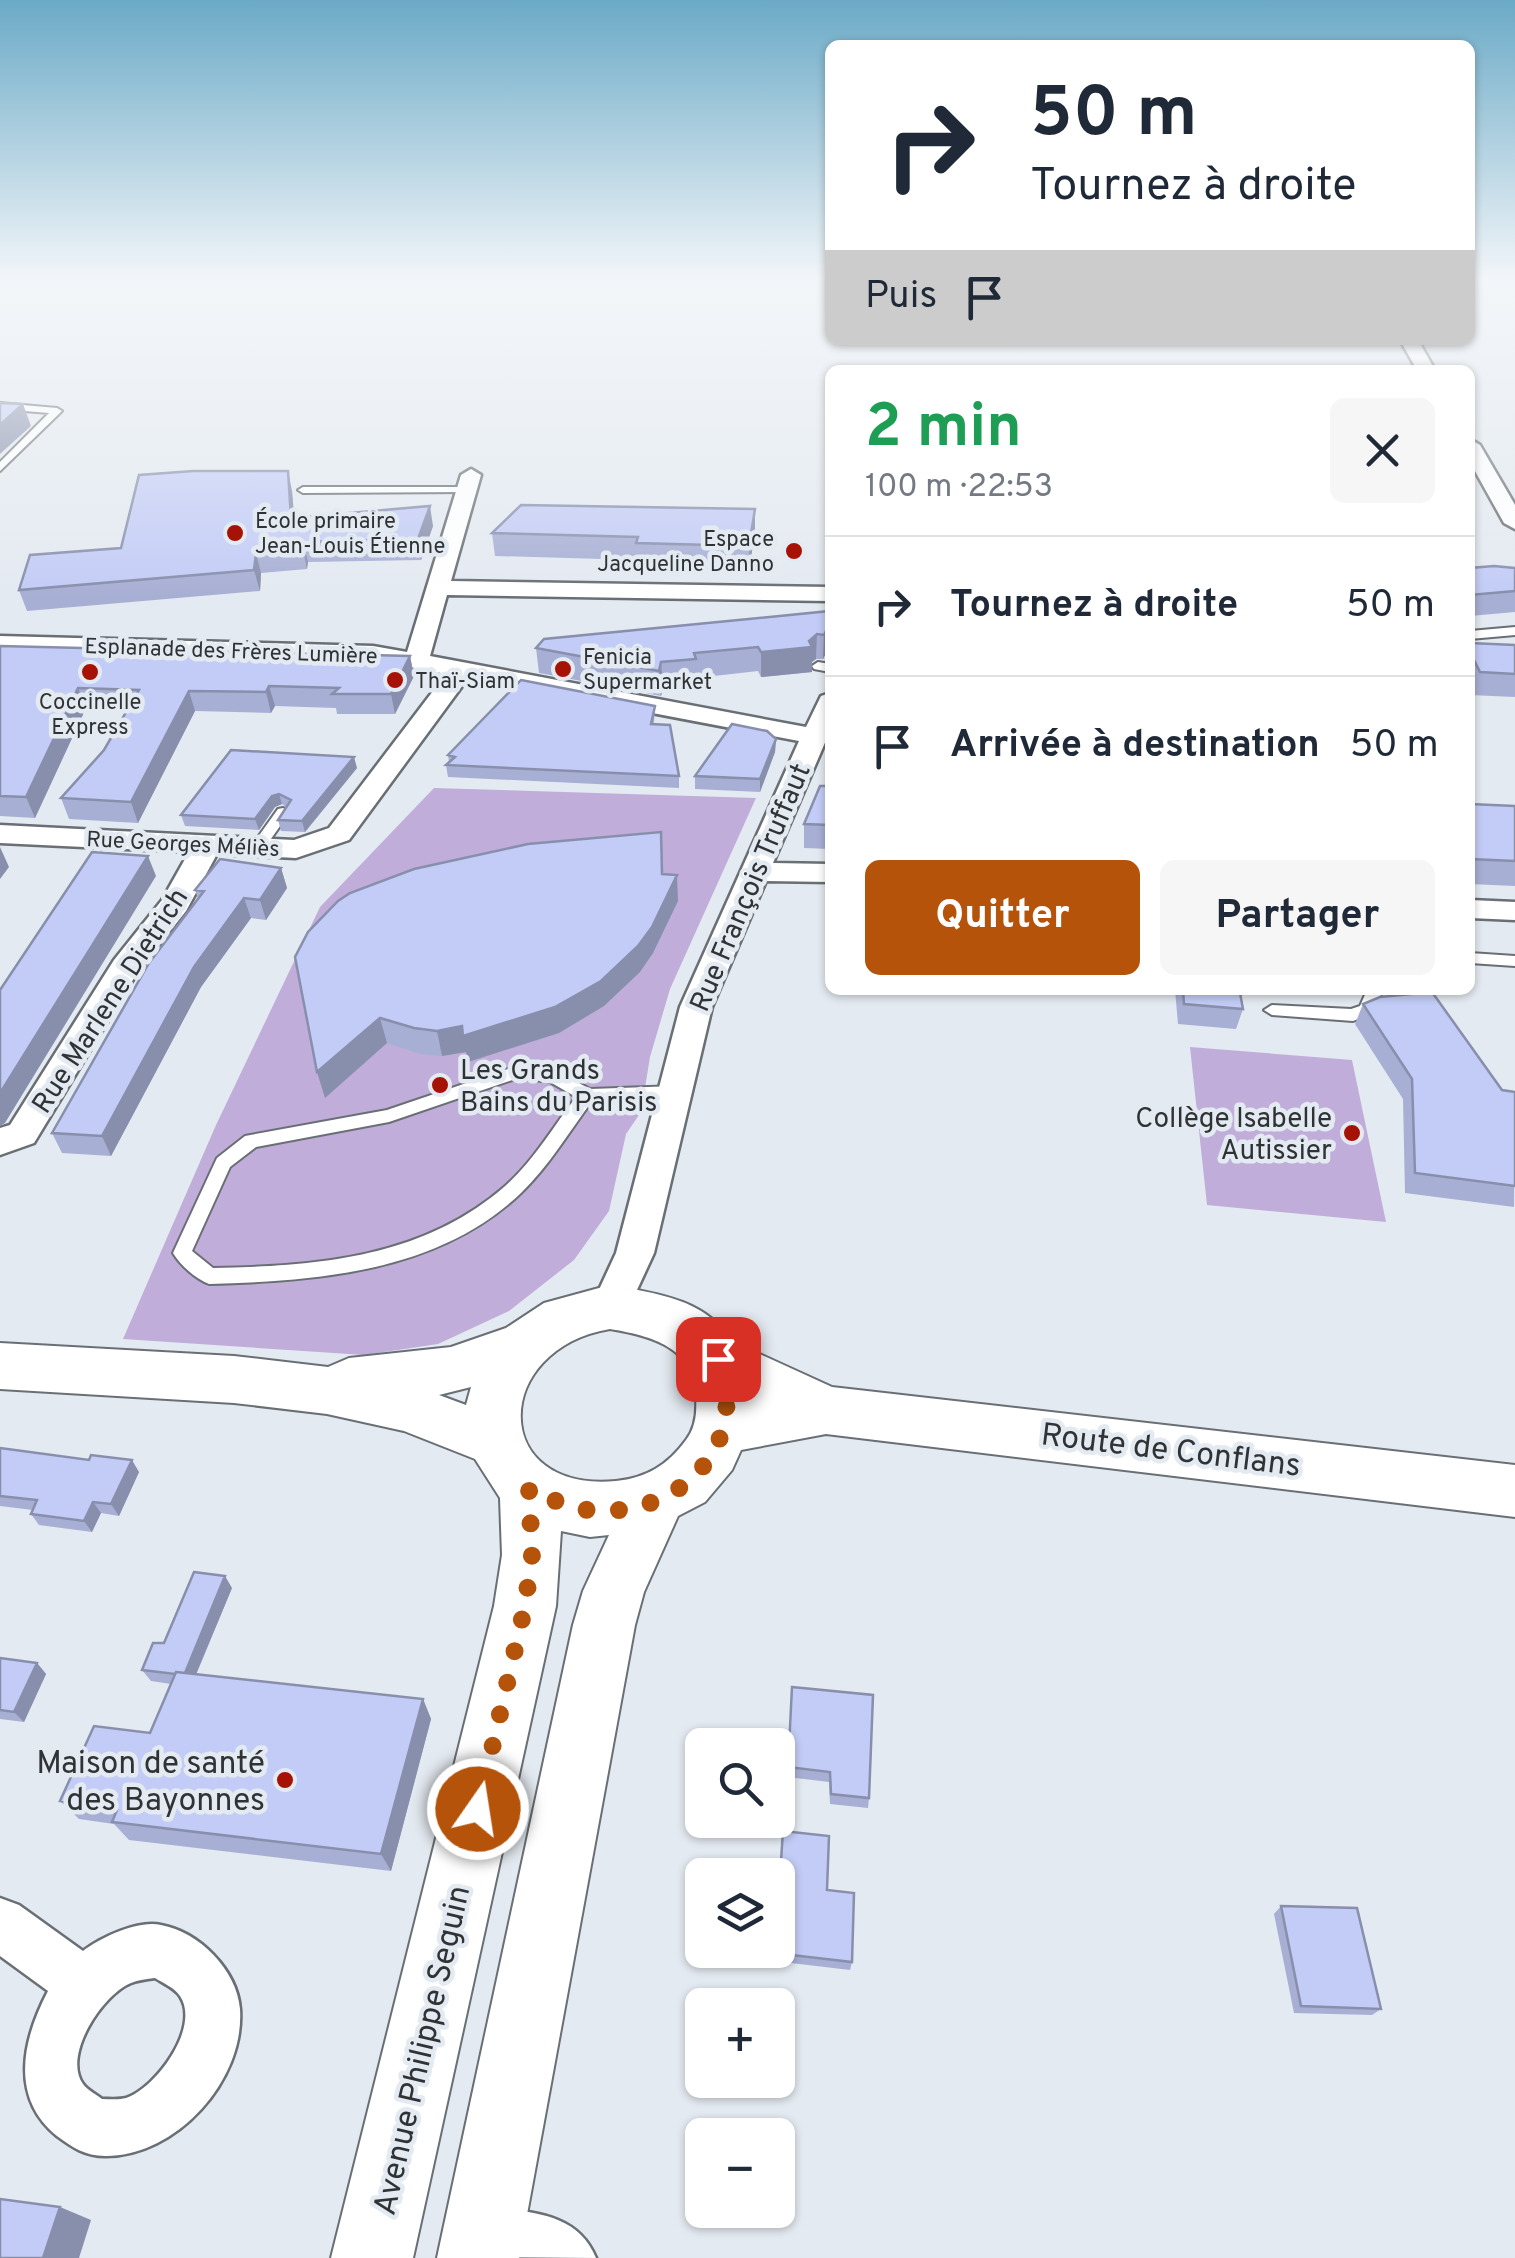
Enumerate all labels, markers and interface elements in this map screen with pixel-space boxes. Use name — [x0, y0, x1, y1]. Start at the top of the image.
text: 50 m — [1030, 72, 1197, 161]
icon: right — [865, 80, 995, 210]
text: Tournez à droite — [1030, 159, 1357, 216]
icon: arrive — [957, 270, 1012, 325]
text: Puis — [865, 273, 937, 322]
text: 2 min — [865, 392, 1022, 468]
button: close — [1330, 398, 1435, 503]
text: 100 m · 22:53 — [865, 468, 1053, 508]
place label: École primaire Jean-Louis Étienne — [255, 507, 445, 561]
marker: École primaire Jean-Louis Étienne — [224, 522, 246, 544]
place label: Espace Jacqueline Danno — [597, 527, 774, 579]
marker: Espace Jacqueline Danno — [783, 540, 805, 562]
icon: right — [865, 579, 920, 634]
text: Tournez à droite — [950, 582, 1238, 631]
text: 50 m — [1346, 582, 1435, 631]
street label: Esplanade des Frères Lumière — [84, 634, 378, 671]
place label: Fenicia Supermarket — [583, 645, 712, 697]
marker: Fenicia Supermarket — [552, 658, 574, 680]
marker: Coccinelle Express — [79, 661, 101, 683]
marker: Thaï-Siam — [384, 669, 406, 691]
place label: Thaï-Siam — [415, 669, 515, 696]
place label: Coccinelle Express — [39, 690, 141, 742]
icon: arrive — [865, 719, 920, 774]
text: Arrivée à destination — [950, 722, 1320, 771]
text: 50 m — [1350, 722, 1439, 771]
street label: Rue François Truffaut — [683, 758, 820, 1018]
street label: Rue Georges Méliès — [86, 827, 280, 864]
button: Quitter — [865, 860, 1140, 975]
button: Partager — [1160, 860, 1435, 975]
street label: Rue Marlene Dietrich — [25, 882, 198, 1121]
place label: Les Grands Bains du Parisis — [460, 1054, 657, 1122]
marker: Les Grands Bains du Parisis — [429, 1074, 451, 1096]
place label: Collège Isabelle Autissier — [1135, 1102, 1332, 1170]
marker: Collège Isabelle Autissier — [1341, 1122, 1363, 1144]
pin — [676, 1317, 761, 1402]
icon: arrive — [691, 1332, 746, 1387]
street label: Route de Conflans — [1038, 1416, 1303, 1488]
map controls — [685, 1728, 795, 2228]
button: search — [685, 1728, 795, 1838]
place label: Maison de santé des Bayonnes — [36, 1745, 265, 1822]
position arrow — [426, 1757, 530, 1861]
marker: Maison de santé des Bayonnes — [274, 1769, 296, 1791]
button: layers — [685, 1858, 795, 1968]
street label: Avenue Philippe Seguin — [367, 1882, 481, 2219]
button: + — [685, 1988, 795, 2098]
button: − — [685, 2118, 795, 2228]

